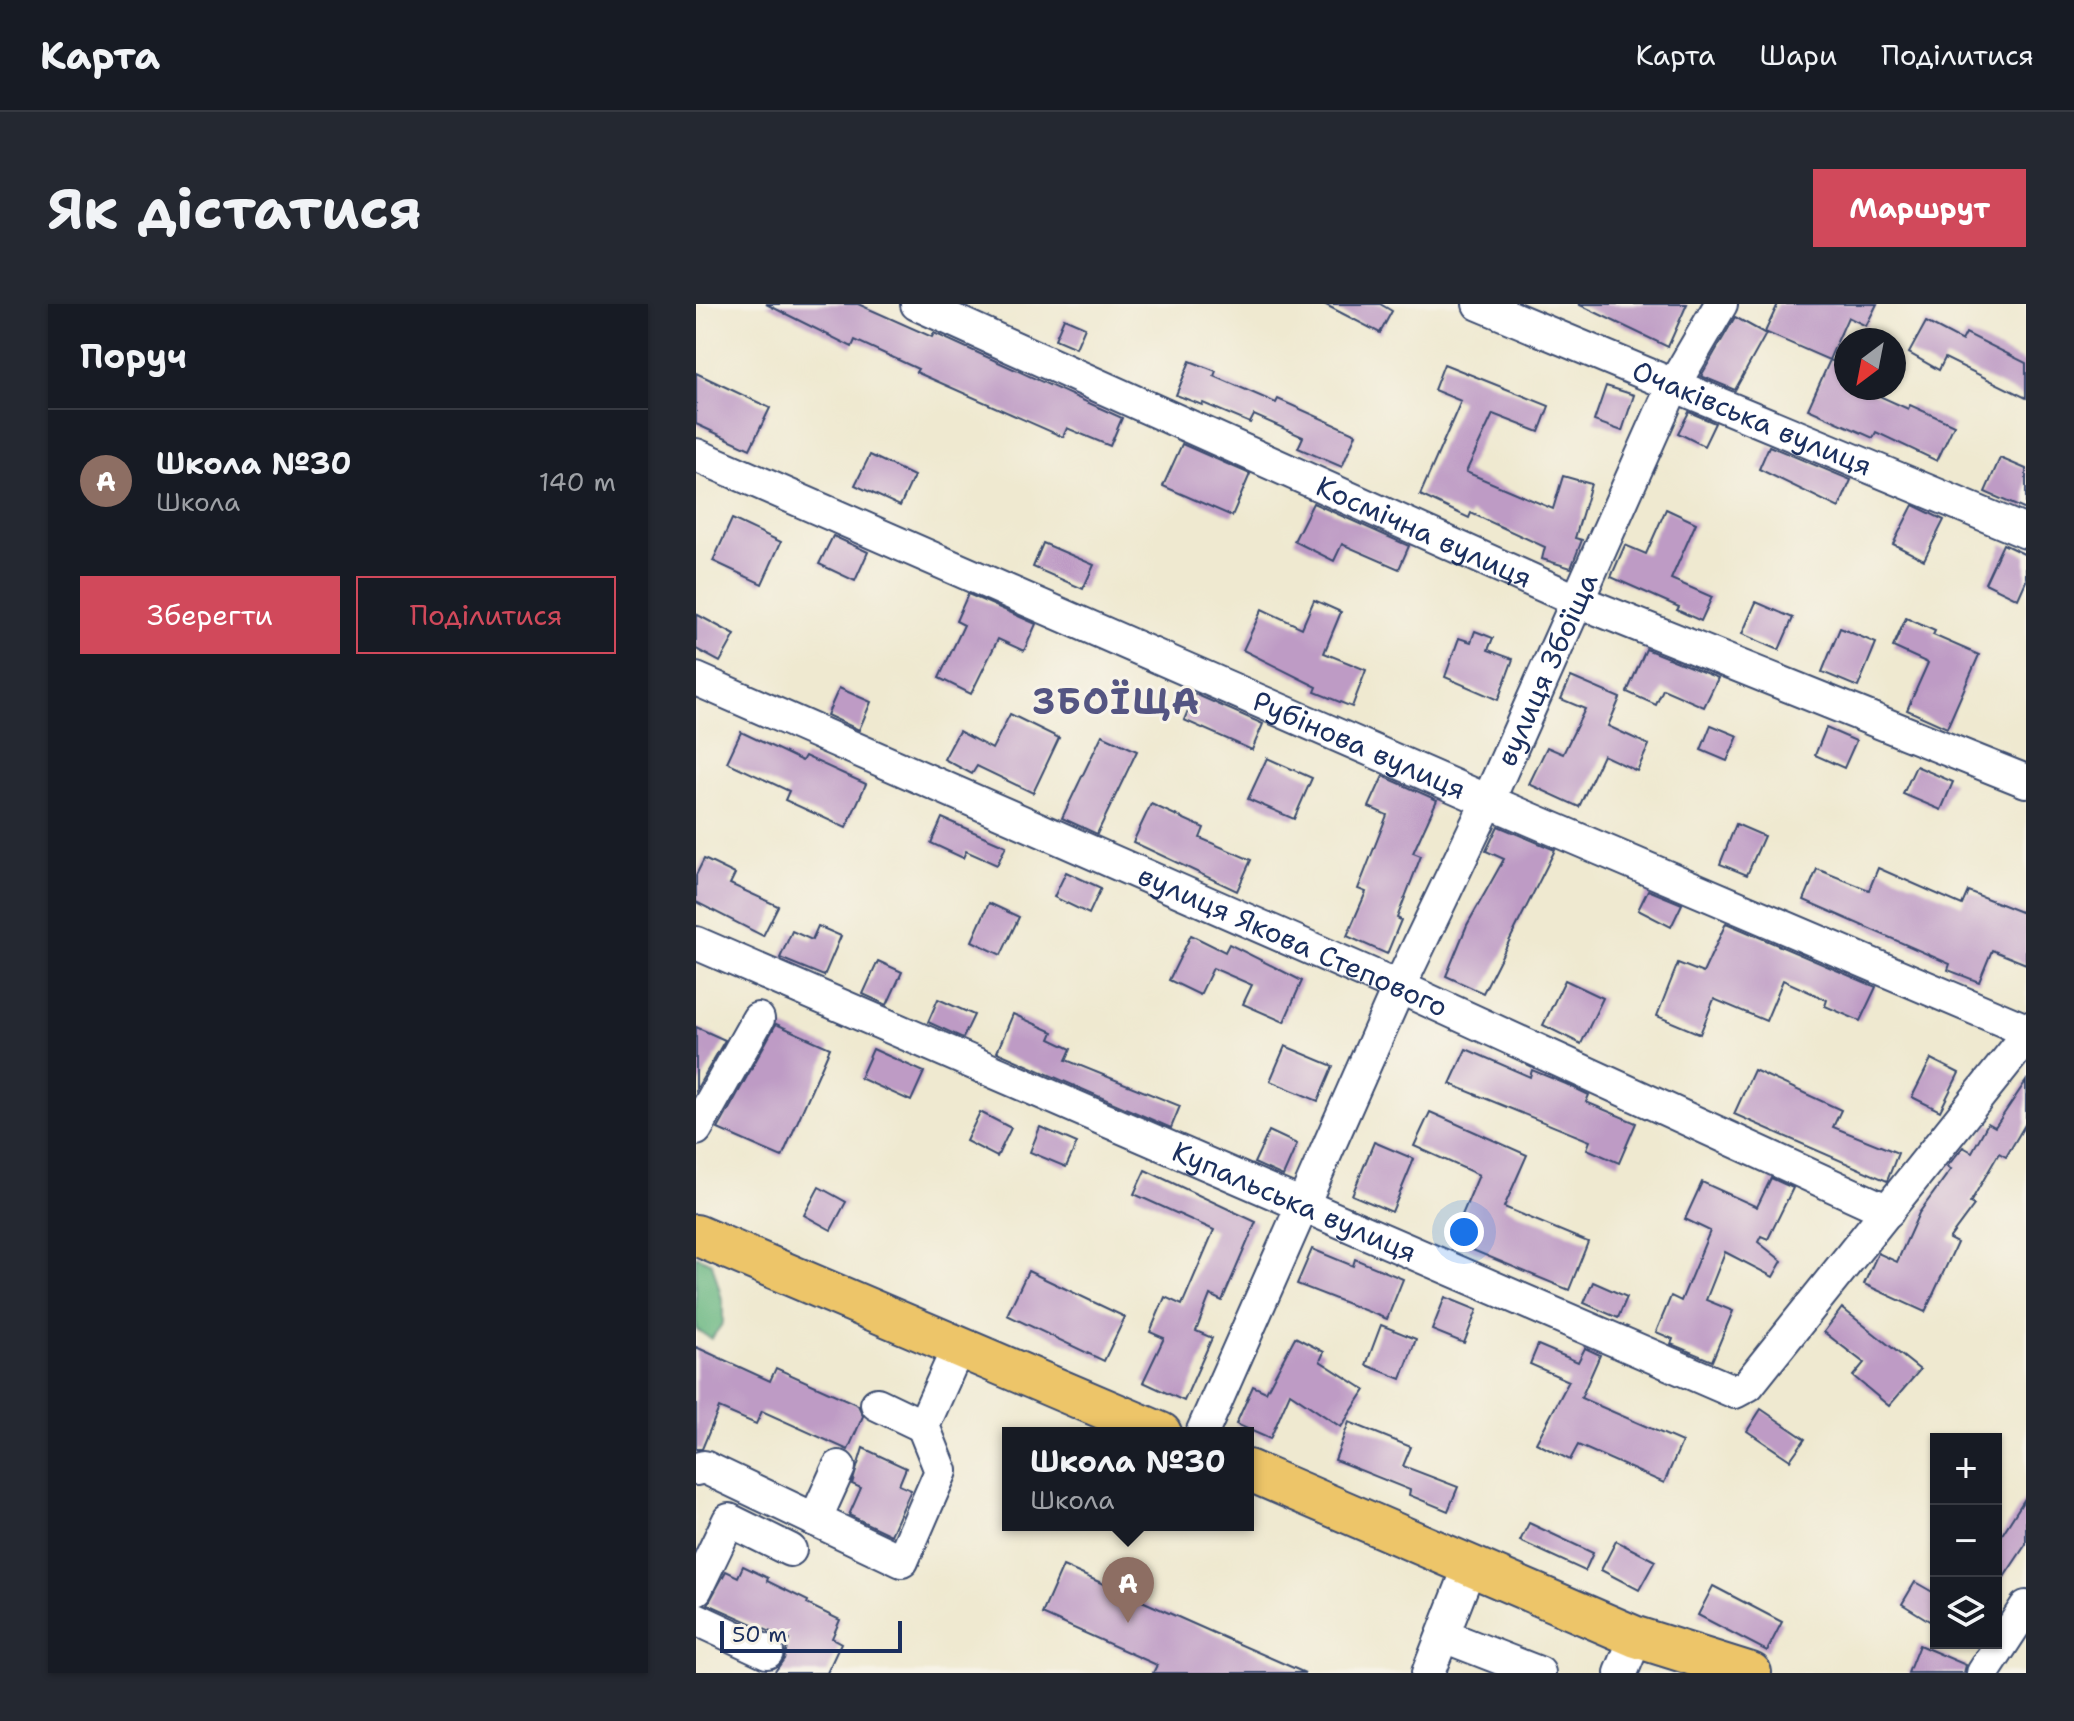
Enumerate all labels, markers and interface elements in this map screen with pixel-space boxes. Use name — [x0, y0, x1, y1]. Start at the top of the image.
text: Карта — [40, 30, 160, 81]
text: Карта — [1635, 36, 1716, 74]
text: Шари — [1760, 36, 1837, 74]
text: Поділитися — [1881, 36, 2034, 74]
button: Маршрут — [1813, 169, 2026, 247]
text: Як дістатися — [48, 171, 422, 246]
north arrow — [1834, 328, 1906, 400]
text: Поруч — [80, 333, 187, 379]
street label: Очаківська вулиця — [1627, 351, 1878, 485]
text: Школа №30 — [156, 443, 351, 484]
text: A — [96, 464, 116, 499]
text: 140 m — [539, 464, 616, 499]
street label: Космічна вулиця — [1310, 467, 1538, 597]
text: Школа — [156, 484, 240, 519]
street label: вулиця Збоїща — [1487, 567, 1606, 772]
button: Зберегти — [80, 576, 340, 654]
button: Поділитися — [356, 576, 616, 654]
district label: ЗБОЇЩА — [1033, 677, 1201, 726]
street label: Рубінова вулиця — [1247, 682, 1472, 808]
street label: вулиця Якова Степового — [1132, 856, 1454, 1026]
street label: Купальська вулиця — [1166, 1132, 1423, 1271]
your location — [1444, 1212, 1484, 1252]
popup — [1002, 1427, 1254, 1531]
map controls — [1930, 1433, 2002, 1649]
button: + — [1930, 1433, 2002, 1505]
text: Школа №30 — [1030, 1441, 1226, 1482]
text: Школа — [1030, 1482, 1114, 1517]
button: − — [1930, 1505, 2002, 1577]
pin: A — [1102, 1557, 1154, 1623]
button: layers — [1930, 1577, 2002, 1649]
scale bar — [720, 1617, 902, 1653]
text: 50 m — [732, 1620, 787, 1649]

